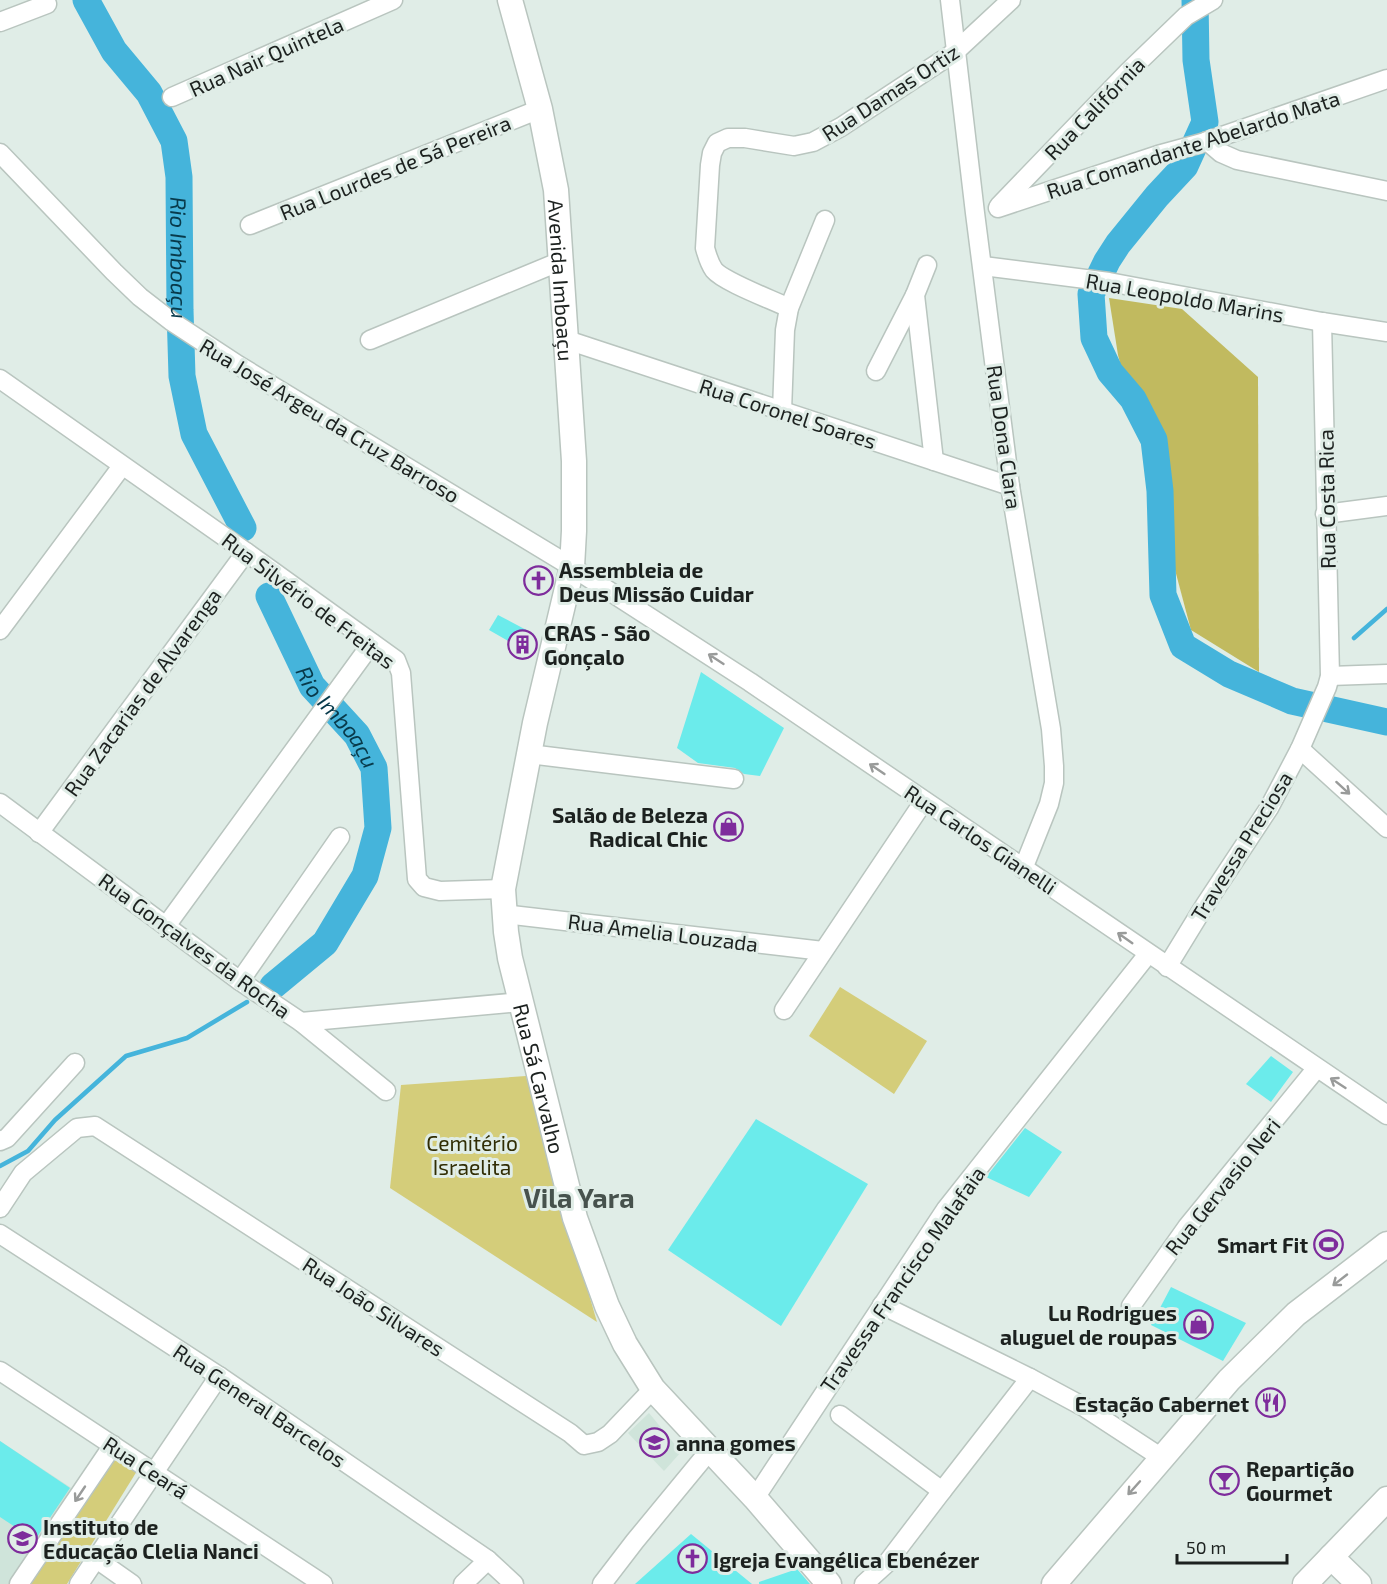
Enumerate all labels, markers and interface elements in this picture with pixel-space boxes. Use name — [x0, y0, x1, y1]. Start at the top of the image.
street label: Rua Nair Quintela — [185, 11, 347, 102]
street label: Rua Damas Ortiz — [817, 38, 963, 146]
street label: Rua Califórnia — [1039, 51, 1149, 165]
street label: Rua Comandante Abelardo Mata — [1043, 85, 1343, 203]
street label: Rua Lourdes de Sá Pereira — [276, 109, 514, 225]
water label: Rio Imboaçu — [165, 197, 193, 319]
street label: Avenida Imboaçu — [544, 198, 580, 362]
street label: Rua Leopoldo Marins — [1084, 267, 1286, 327]
street label: Rua José Argeu da Cruz Barroso — [196, 332, 464, 508]
street label: Rua Dona Clara — [983, 363, 1027, 511]
street label: Rua Coronel Soares — [696, 373, 880, 453]
street label: Rua Costa Rica — [1312, 429, 1340, 569]
street label: Rua Silvério de Freitas — [218, 527, 400, 673]
place label: Assembleia de Deus Missão Cuidar — [559, 557, 754, 606]
church icon: Assembleia de Deus Missão Cuidar — [522, 565, 554, 597]
street label: Rua Zacarias de Alvarenga — [58, 583, 226, 801]
place label: CRAS - São Gonçalo — [544, 620, 650, 671]
building icon: CRAS - São Gonçalo — [507, 628, 539, 660]
one-way arrow — [708, 653, 725, 665]
water label: Rio Imboaçu — [291, 662, 384, 772]
one-way arrow — [869, 762, 886, 775]
street label: Travessa Preciosa — [1185, 767, 1297, 925]
street label: Rua Carlos Gianelli — [900, 779, 1062, 899]
one-way arrow — [1335, 781, 1350, 795]
place label: Salão de Beleza Radical Chic — [552, 802, 708, 851]
shop icon: Salão de Beleza Radical Chic — [713, 810, 745, 842]
street label: Rua Gonçalves da Rocha — [93, 867, 296, 1025]
street label: Rua Amelia Louzada — [566, 908, 760, 956]
one-way arrow — [1117, 932, 1133, 944]
street label: Rua Sá Carvalho — [509, 1000, 571, 1156]
one-way arrow — [1330, 1077, 1347, 1089]
street label: Rua Gervasio Neri — [1159, 1113, 1285, 1259]
park label: Cemitério Israelita — [426, 1130, 518, 1179]
street label: Travessa Francisco Malafaia — [814, 1161, 990, 1397]
district label: Vila Yara — [523, 1181, 635, 1213]
sports icon: Smart Fit — [1313, 1228, 1345, 1260]
place label: Smart Fit — [1217, 1232, 1308, 1257]
street label: Rua João Silvares — [299, 1251, 449, 1361]
one-way arrow — [1333, 1273, 1349, 1286]
place label: Lu Rodrigues aluguel de roupas — [1000, 1300, 1177, 1349]
shop icon: Lu Rodrigues aluguel de roupas — [1182, 1308, 1214, 1340]
street label: Rua General Barcelos — [169, 1338, 351, 1472]
restaurant icon: Estação Cabernet — [1254, 1387, 1286, 1419]
place label: Estação Cabernet — [1075, 1391, 1249, 1418]
school or university icon: anna gomes — [639, 1426, 671, 1458]
street label: Rua Ceará — [99, 1430, 193, 1504]
place label: anna gomes — [676, 1430, 796, 1455]
place label: Repartição Gourmet — [1246, 1456, 1354, 1505]
bar icon: Repartição Gourmet — [1209, 1464, 1241, 1496]
one-way arrow — [1128, 1480, 1141, 1496]
one-way arrow — [74, 1485, 86, 1502]
place label: Instituto de Educação Clelia Nanci — [43, 1514, 259, 1565]
school or university icon: Instituto de Educação Clelia Nanci — [6, 1522, 38, 1554]
scale bar — [1177, 1527, 1286, 1565]
text: 50 m — [1186, 1536, 1226, 1558]
church icon: Igreja Evangélica Ebenézer — [676, 1543, 708, 1575]
place label: Igreja Evangélica Ebenézer — [713, 1547, 979, 1572]

